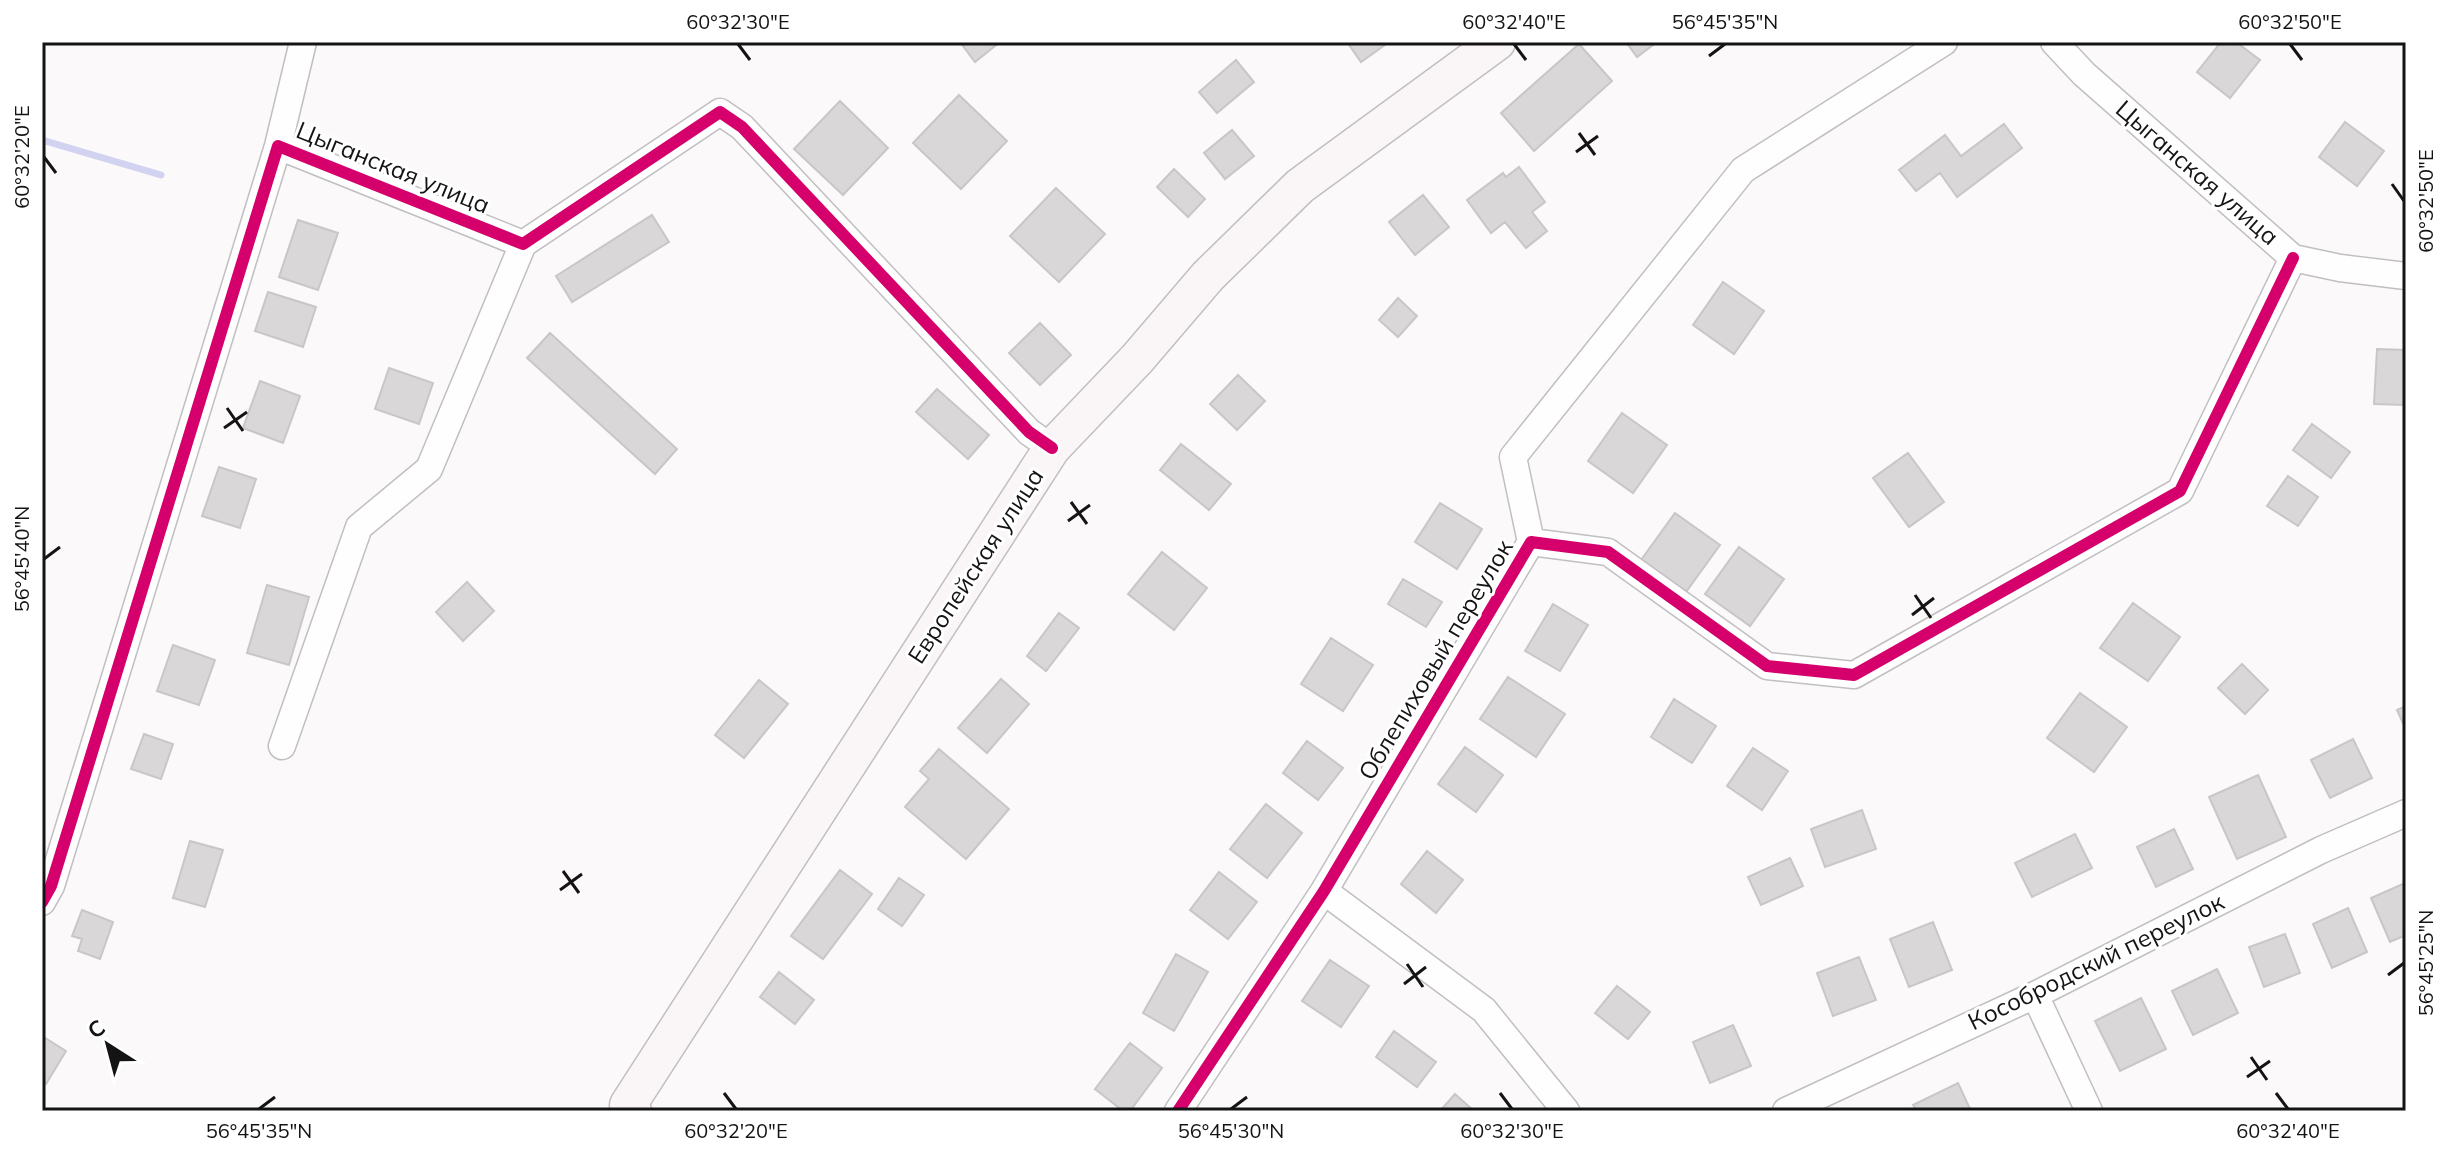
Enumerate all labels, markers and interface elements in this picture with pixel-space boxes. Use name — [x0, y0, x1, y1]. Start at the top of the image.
text: 60°32'30"E — [686, 9, 790, 34]
text: 60°32'40"E — [1462, 9, 1566, 34]
text: 56°45'35"N — [1672, 9, 1778, 34]
text: 60°32'50"E — [2238, 9, 2342, 34]
street label: Цыганская улица — [2110, 93, 2285, 251]
text: 60°32'20"E — [9, 105, 34, 209]
street label: Цыганская улица — [292, 115, 494, 220]
text: 60°32'50"E — [2413, 149, 2438, 253]
street label: Европейская улица — [901, 462, 1050, 669]
text: 56°45'40"N — [9, 506, 34, 612]
street label: Облепиховый переулок — [1351, 534, 1519, 785]
street label: Кособродский переулок — [1963, 886, 2229, 1036]
text: 56°45'25"N — [2413, 910, 2438, 1016]
north arrow — [68, 1005, 148, 1085]
text: С — [82, 1013, 111, 1045]
text: 56°45'35"N — [206, 1118, 312, 1143]
text: 60°32'20"E — [684, 1118, 788, 1143]
text: 56°45'30"N — [1178, 1118, 1284, 1143]
text: 60°32'30"E — [1460, 1118, 1564, 1143]
text: 60°32'40"E — [2236, 1118, 2340, 1143]

